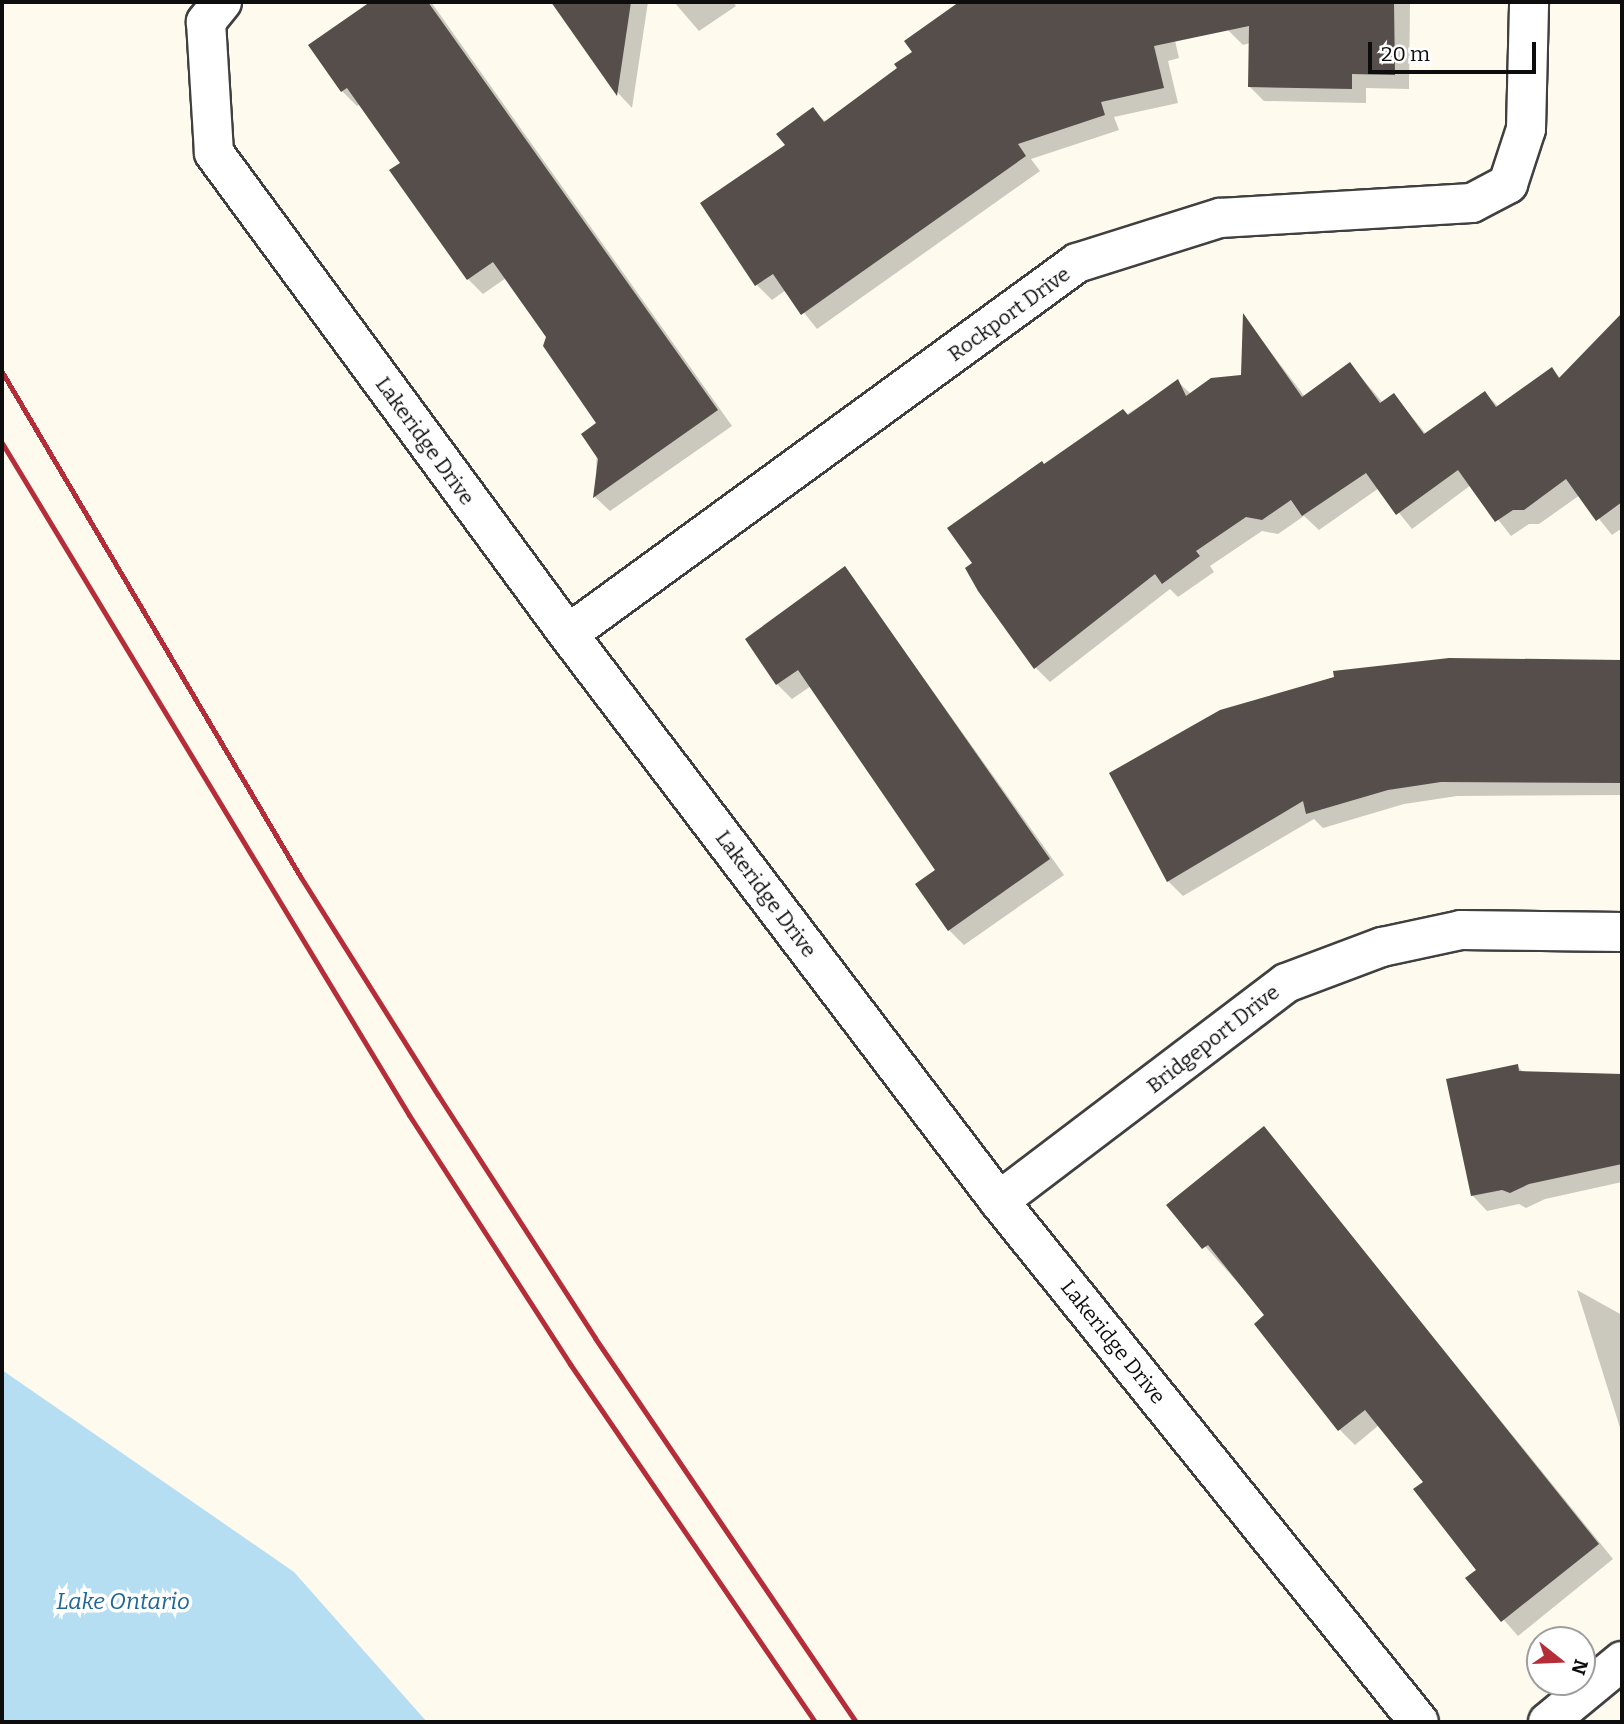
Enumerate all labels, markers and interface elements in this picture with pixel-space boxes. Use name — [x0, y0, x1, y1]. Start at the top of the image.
scale bar — [1372, 28, 1540, 72]
text: 20 m — [1381, 41, 1430, 67]
street label: Rockport Drive — [943, 261, 1075, 367]
street label: Lakeridge Drive — [370, 372, 480, 510]
street label: Lakeridge Drive — [710, 826, 822, 962]
street label: Bridgeport Drive — [1142, 979, 1284, 1099]
street label: Lakeridge Drive — [1055, 1275, 1171, 1409]
water label: Lake Ontario — [56, 1587, 190, 1615]
north arrow — [1526, 1626, 1596, 1696]
text: N — [1566, 1656, 1593, 1678]

